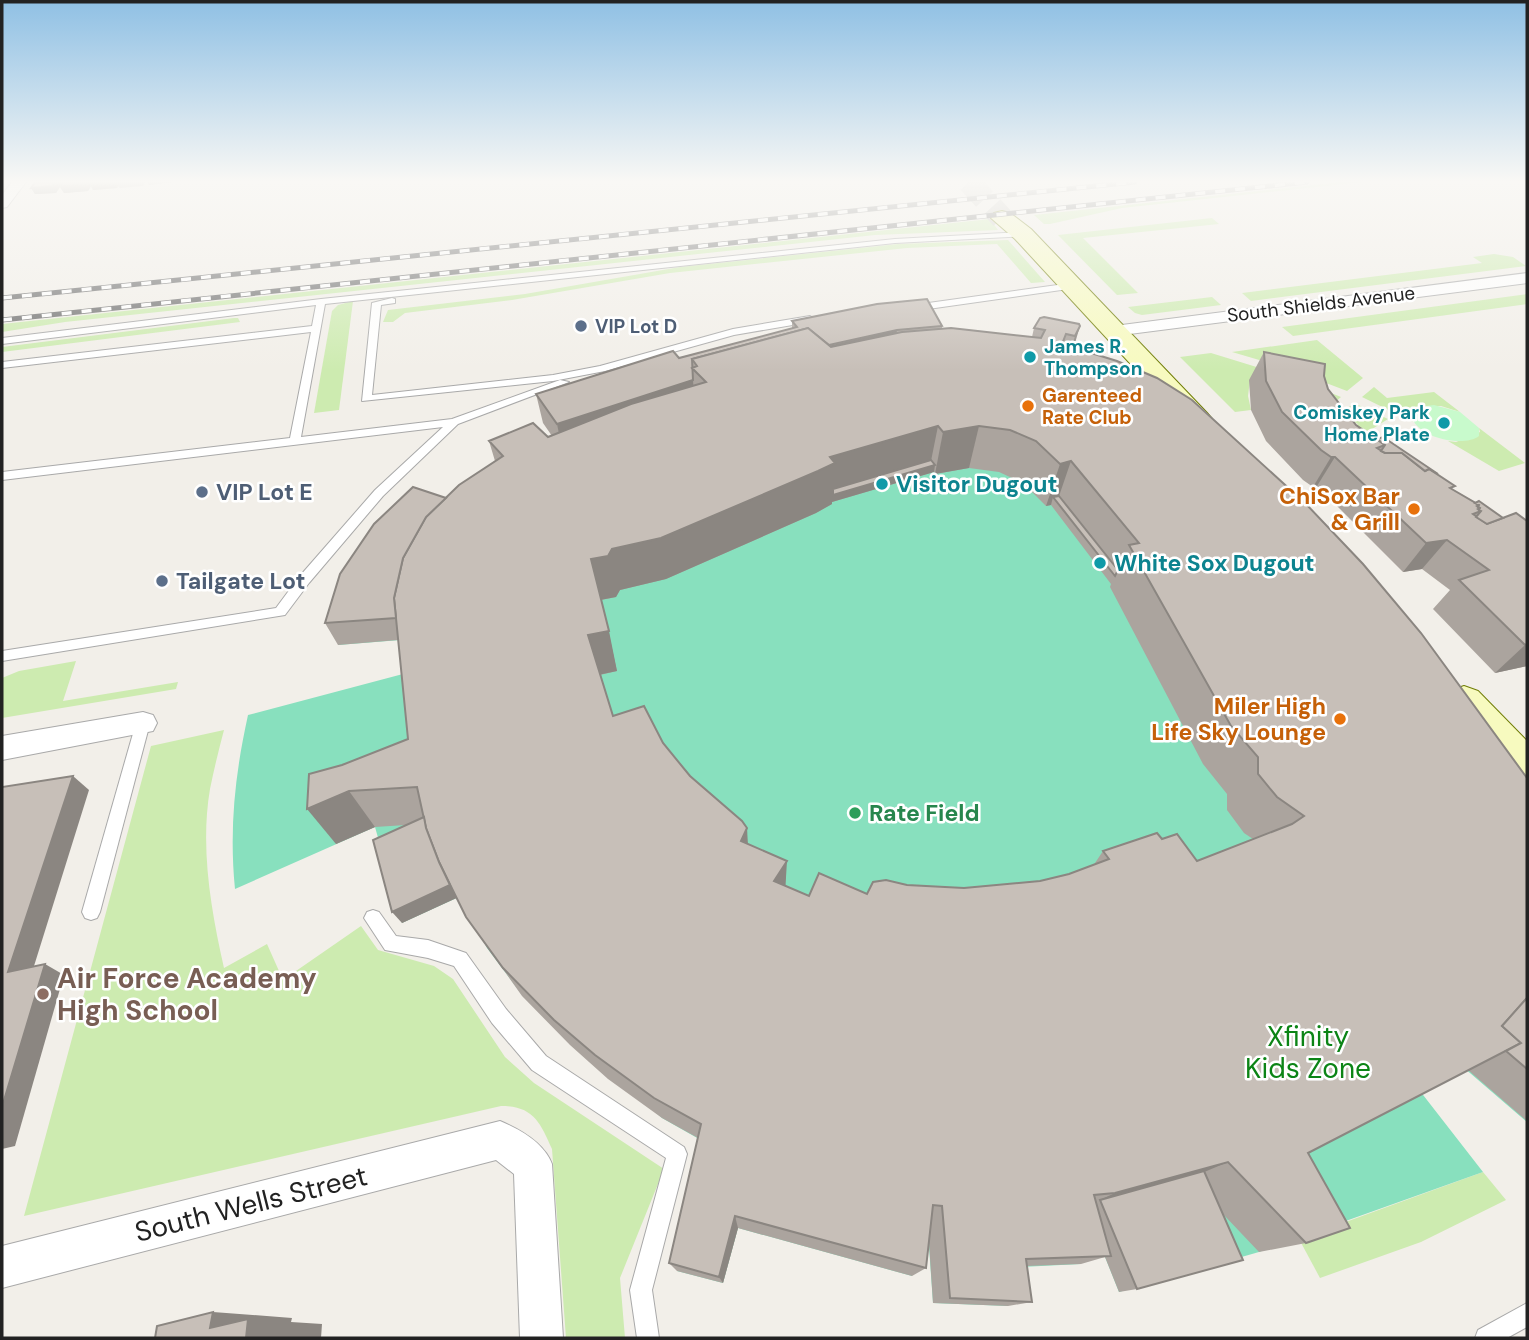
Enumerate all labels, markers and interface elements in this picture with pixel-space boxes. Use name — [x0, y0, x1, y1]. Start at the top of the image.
street label: South Shields Avenue — [1226, 280, 1416, 328]
place label: VIP Lot D — [595, 314, 677, 339]
marker: VIP Lot D — [573, 318, 589, 334]
place label: James R. Thompson — [1044, 334, 1142, 381]
marker: James R. Thompson — [1022, 349, 1038, 365]
place label: Garenteed Rate Club — [1042, 383, 1142, 430]
marker: Garenteed Rate Club — [1020, 398, 1036, 414]
place label: Comiskey Park Home Plate — [1293, 400, 1430, 447]
marker: Comiskey Park Home Plate — [1436, 415, 1452, 431]
place label: Visitor Dugout — [896, 469, 1057, 499]
marker: Visitor Dugout — [874, 476, 890, 492]
place label: VIP Lot E — [216, 477, 313, 507]
place label: ChiSox Bar & Grill — [1279, 481, 1400, 537]
marker: VIP Lot E — [194, 484, 210, 500]
marker: ChiSox Bar & Grill — [1406, 501, 1422, 517]
place label: White Sox Dugout — [1114, 548, 1315, 578]
marker: White Sox Dugout — [1092, 555, 1108, 571]
place label: Tailgate Lot — [176, 566, 305, 596]
marker: Tailgate Lot — [154, 573, 170, 589]
place label: Miler High Life Sky Lounge — [1151, 691, 1326, 747]
marker: Miler High Life Sky Lounge — [1332, 711, 1348, 727]
place label: Rate Field — [869, 798, 979, 828]
marker: Rate Field — [847, 805, 863, 821]
place label: Air Force Academy High School — [57, 960, 317, 1029]
marker: Air Force Academy High School — [35, 986, 51, 1002]
park label: Xfinity Kids Zone — [1245, 1018, 1371, 1087]
street label: South Wells Street — [131, 1157, 371, 1251]

